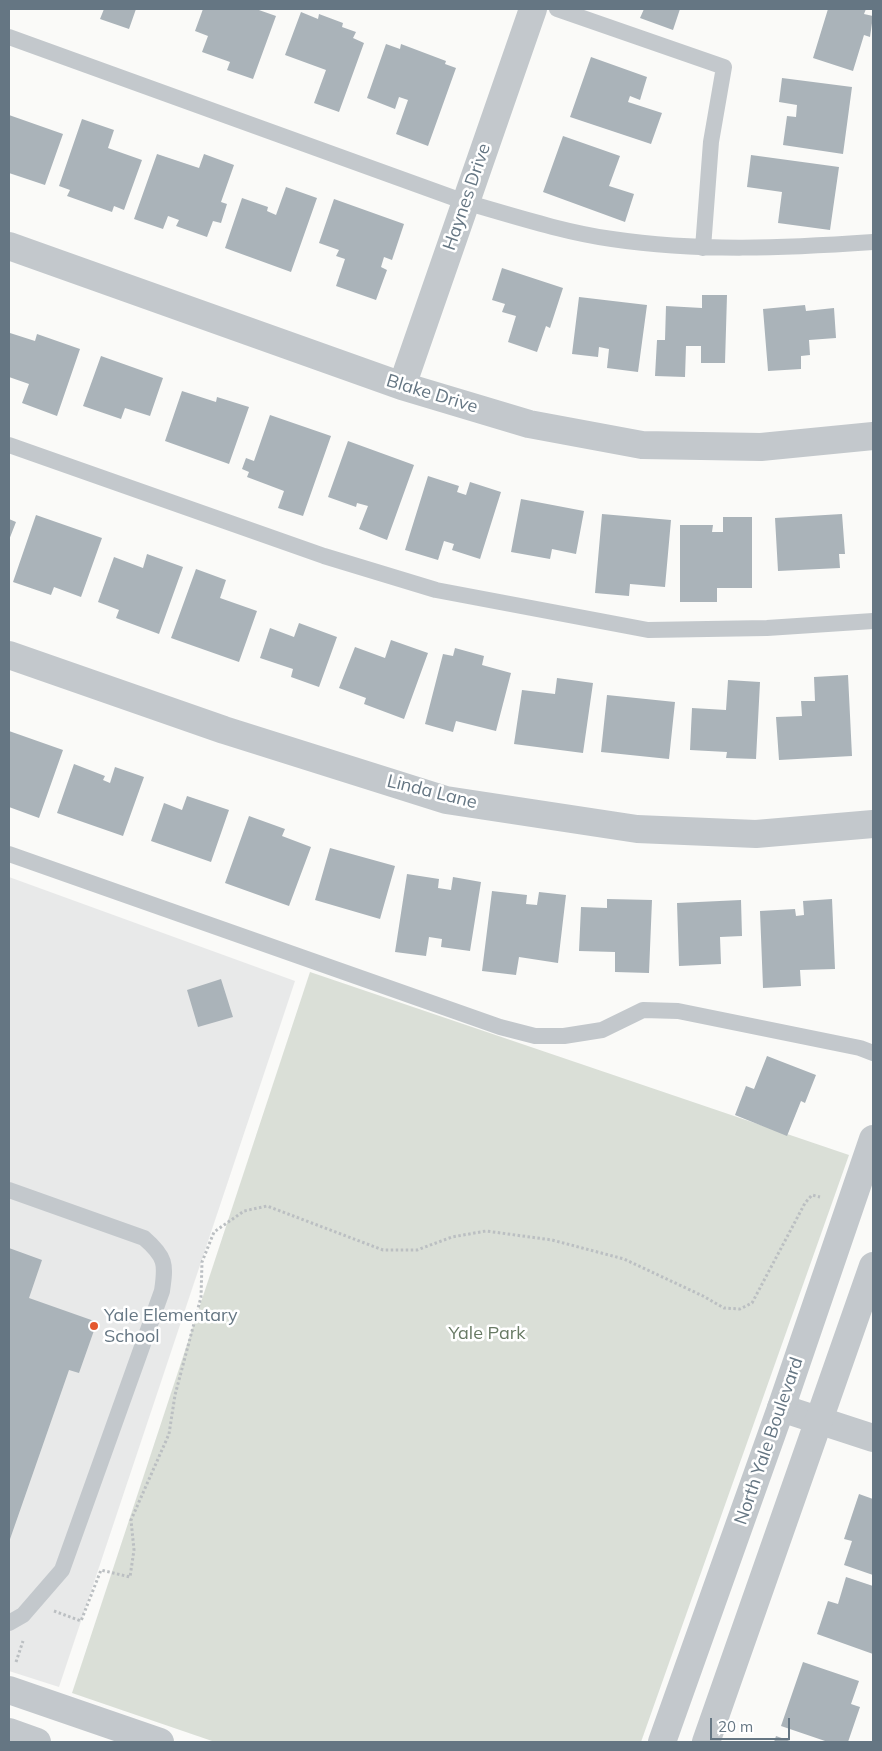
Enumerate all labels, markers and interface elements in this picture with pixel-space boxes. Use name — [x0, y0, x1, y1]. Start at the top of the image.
street label: Haynes Drive — [439, 141, 495, 253]
street label: Blake Drive — [384, 370, 480, 418]
street label: Linda Lane — [385, 770, 479, 814]
place label: Yale Elementary School — [104, 1305, 238, 1348]
marker: Yale Elementary School — [88, 1320, 100, 1332]
park label: Yale Park — [448, 1323, 526, 1345]
street label: North Yale Boulevard — [730, 1354, 808, 1528]
scale bar — [712, 1708, 792, 1740]
text: 20 m — [718, 1717, 753, 1736]

